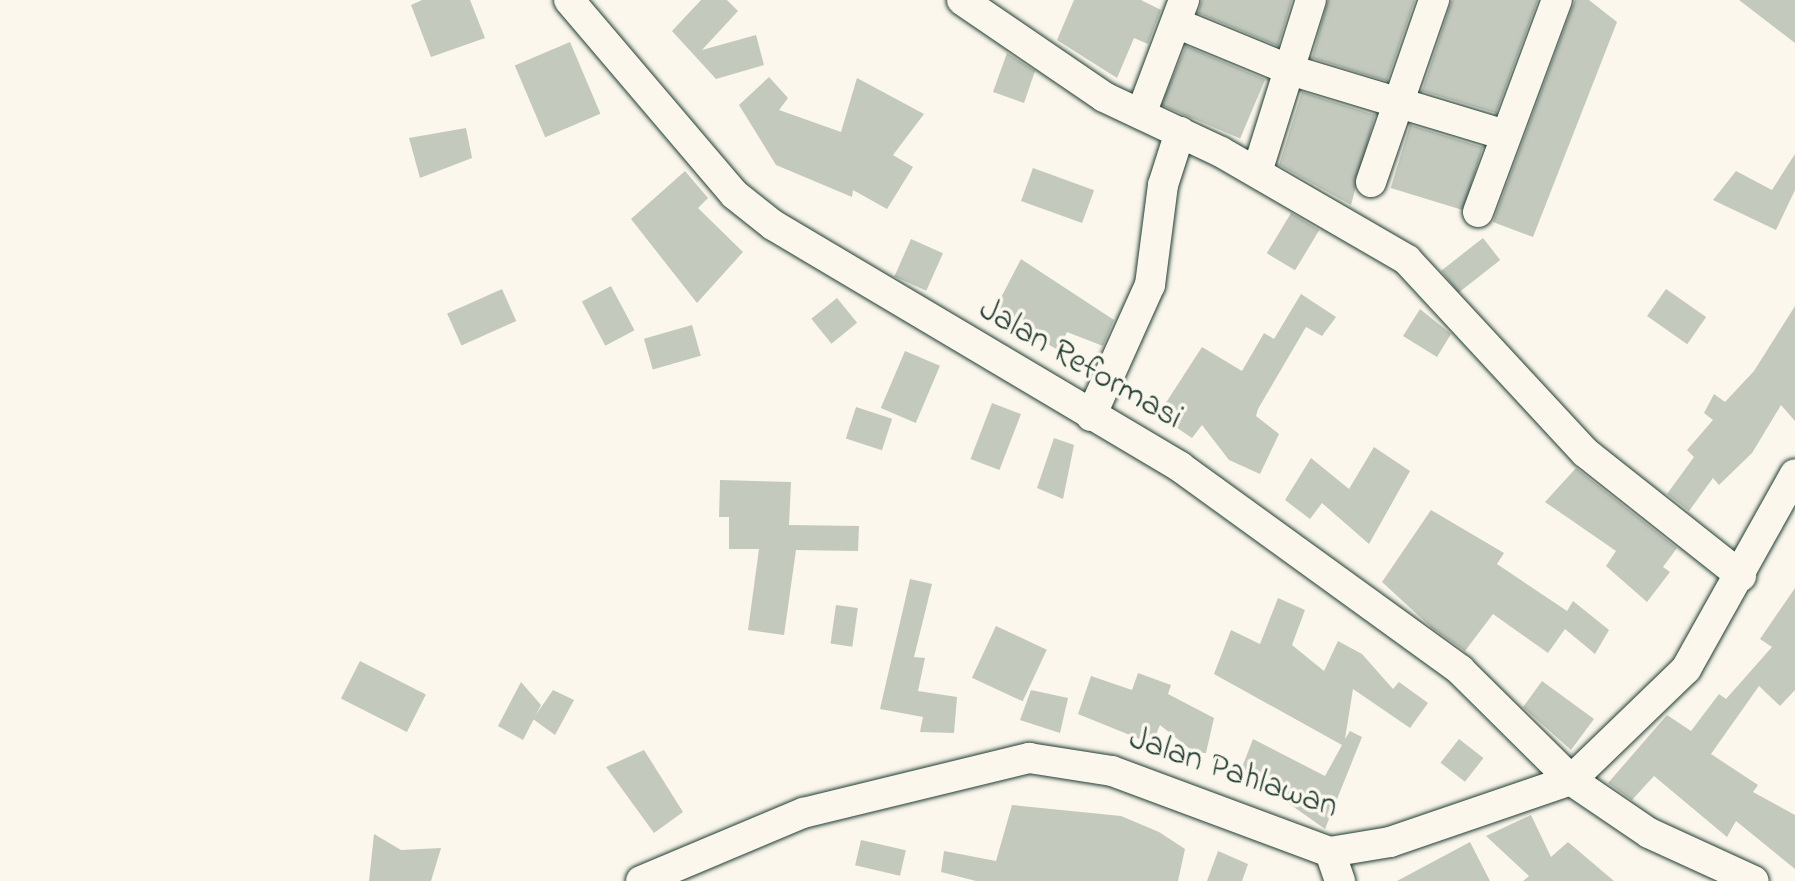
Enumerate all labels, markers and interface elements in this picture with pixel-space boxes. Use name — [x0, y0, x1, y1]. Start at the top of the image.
street label: Jalan Reformasi — [971, 290, 1189, 440]
street label: Jalan Pahlawan — [1123, 719, 1343, 829]

